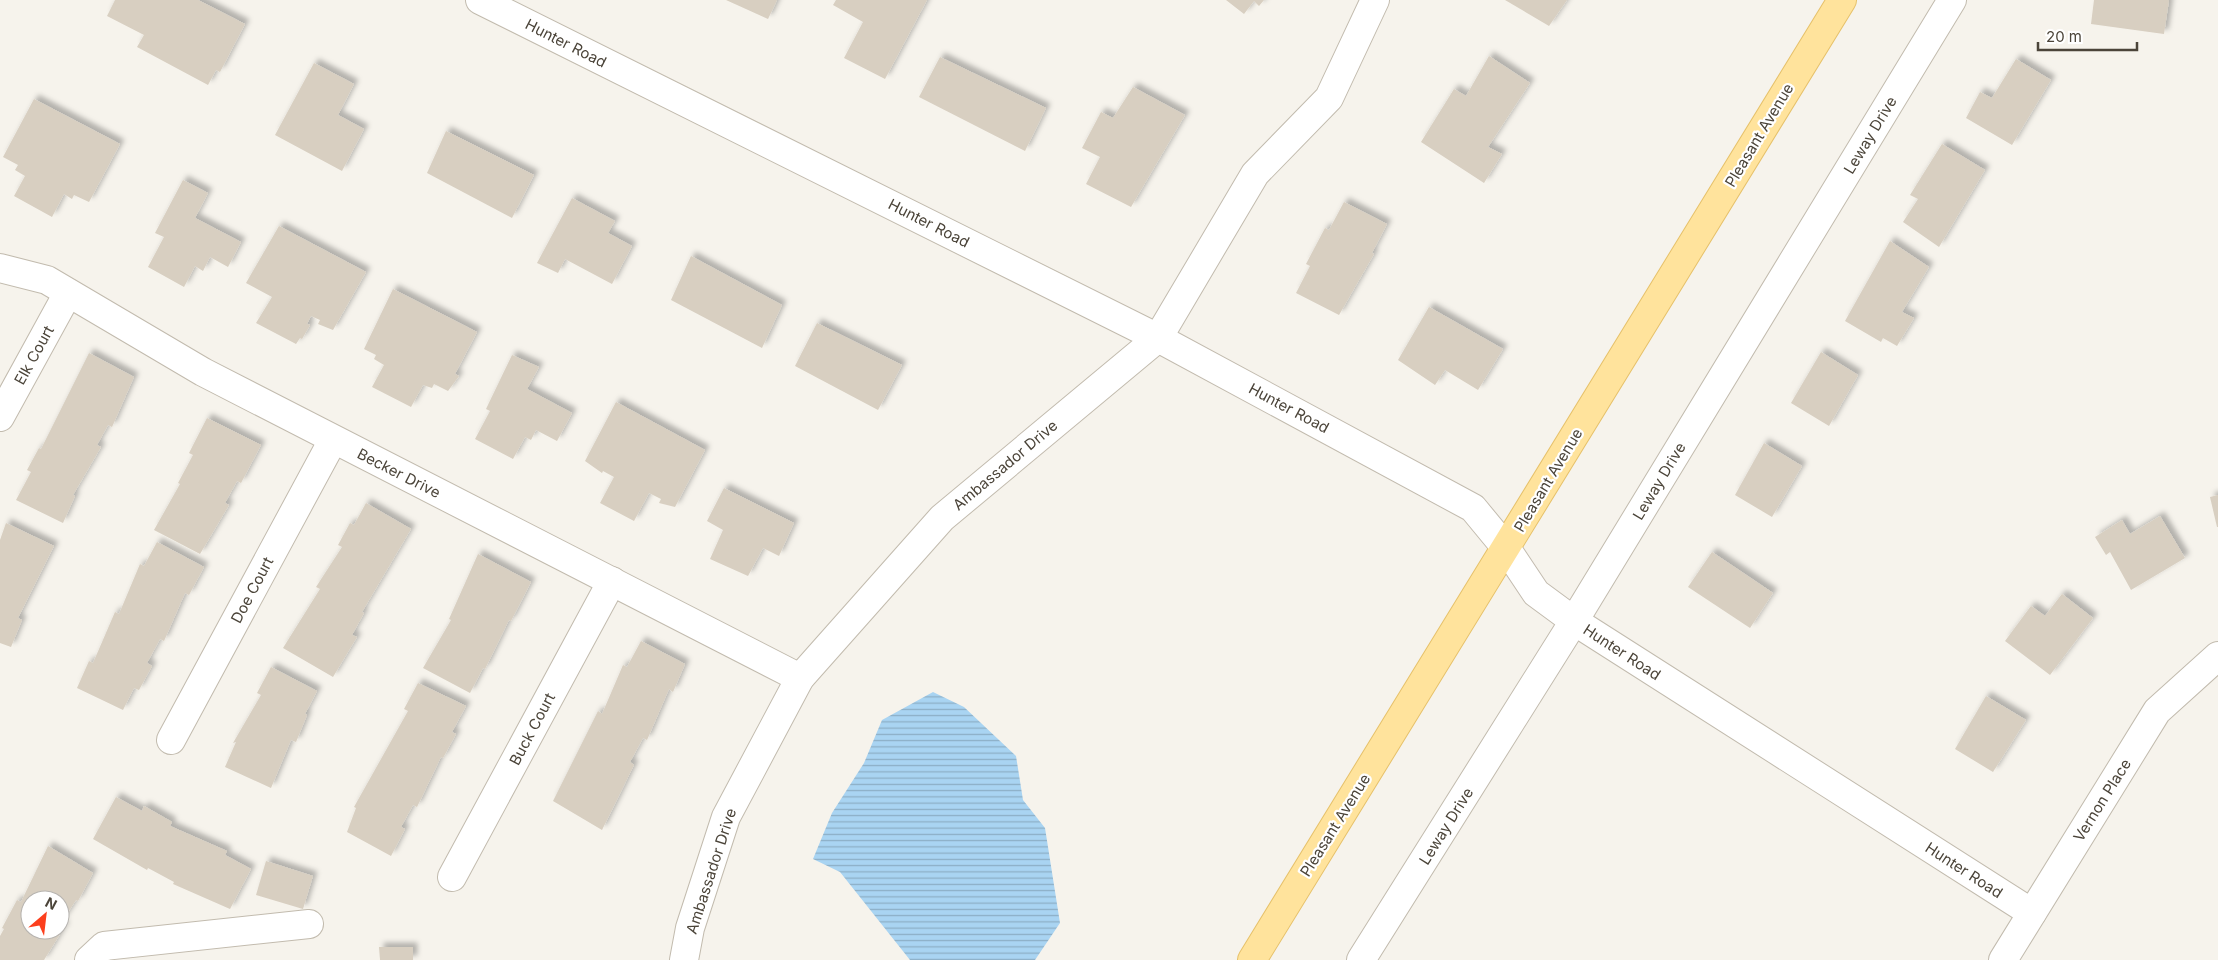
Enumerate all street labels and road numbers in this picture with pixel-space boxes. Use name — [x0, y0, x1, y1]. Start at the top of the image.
street label: Hunter Road — [522, 14, 610, 72]
street label: Pleasant Avenue — [1721, 80, 1797, 190]
street label: Leway Drive — [1839, 93, 1901, 177]
street label: Hunter Road — [885, 194, 973, 252]
street label: Elk Court — [10, 322, 58, 388]
street label: Hunter Road — [1245, 379, 1333, 437]
street label: Ambassador Drive — [949, 416, 1061, 514]
street label: Pleasant Avenue — [1510, 425, 1586, 535]
street label: Leway Drive — [1628, 439, 1690, 523]
street label: Becker Drive — [354, 444, 444, 502]
street label: Doe Court — [227, 554, 277, 626]
street label: Hunter Road — [1580, 620, 1664, 684]
street label: Buck Court — [505, 689, 559, 768]
street label: Vernon Place — [2069, 755, 2135, 845]
street label: Pleasant Avenue — [1296, 770, 1374, 880]
street label: Leway Drive — [1415, 784, 1477, 868]
street label: Ambassador Drive — [682, 806, 740, 936]
street label: Hunter Road — [1922, 838, 2006, 902]

